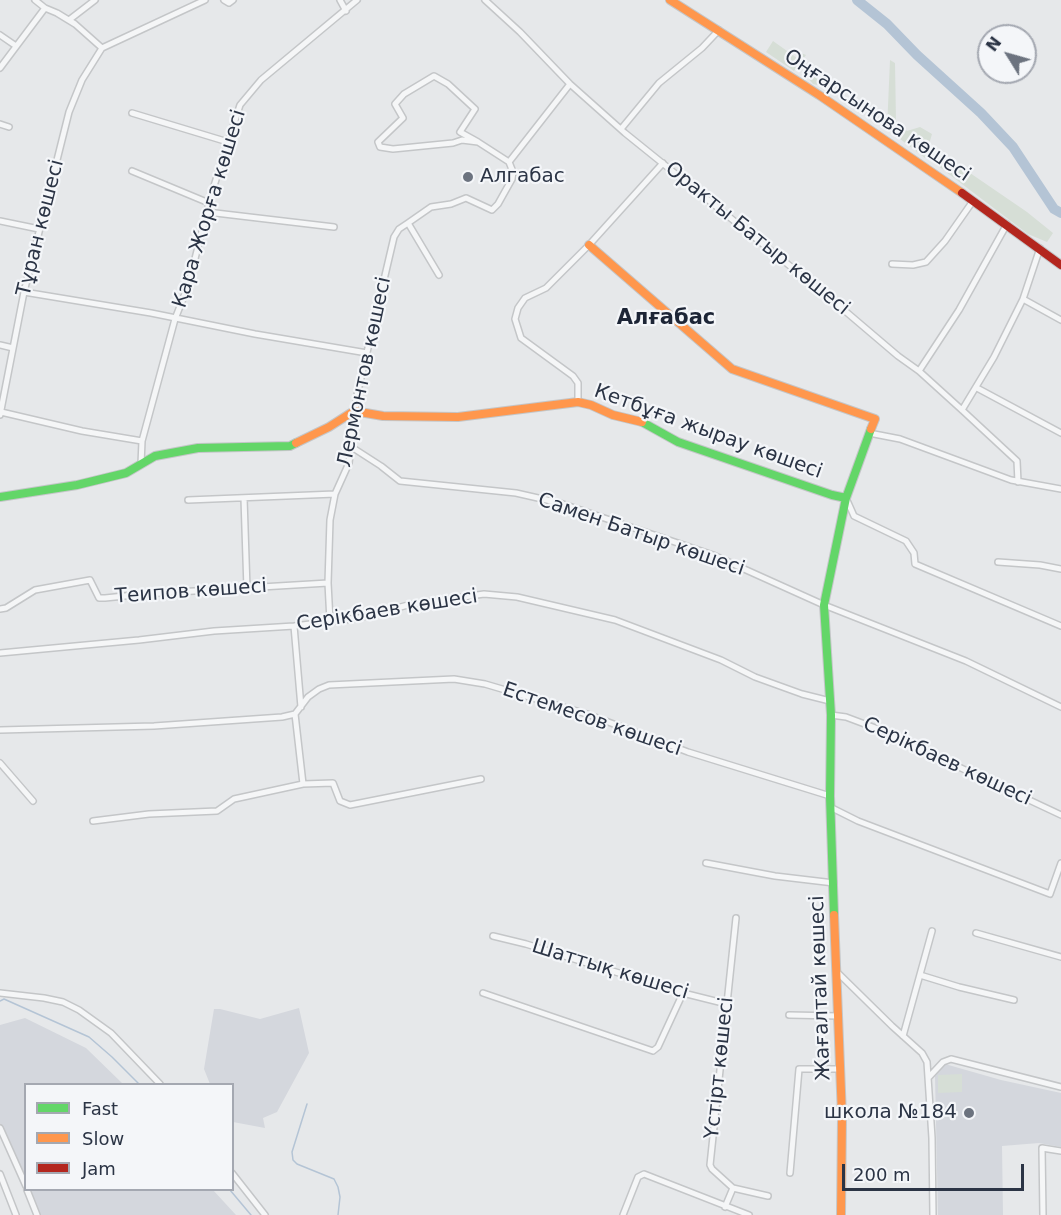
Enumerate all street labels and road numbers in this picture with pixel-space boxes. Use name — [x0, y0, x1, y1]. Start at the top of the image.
street label: Оңғарсынова көшесі — [779, 45, 975, 187]
street label: Қара Жорға көшесі — [168, 107, 252, 311]
street label: Тұран көшесі — [12, 157, 70, 299]
street label: Оракты Батыр көшесі — [660, 157, 854, 321]
street label: Лермонтов көшесі — [333, 275, 397, 469]
street label: Кетбұға жырау көшесі — [591, 379, 825, 485]
street label: Самен Батыр көшесі — [535, 488, 747, 582]
street label: Теипов көшесі — [114, 575, 268, 609]
street label: Серікбаев көшесі — [295, 585, 479, 637]
street label: Естемесов көшесі — [499, 678, 685, 762]
street label: Серікбаев көшесі — [859, 712, 1035, 812]
street label: Жағалтай көшесі — [806, 895, 836, 1081]
street label: Шаттық көшесі — [529, 935, 691, 1005]
street label: Үстірт көшесі — [701, 996, 739, 1140]

